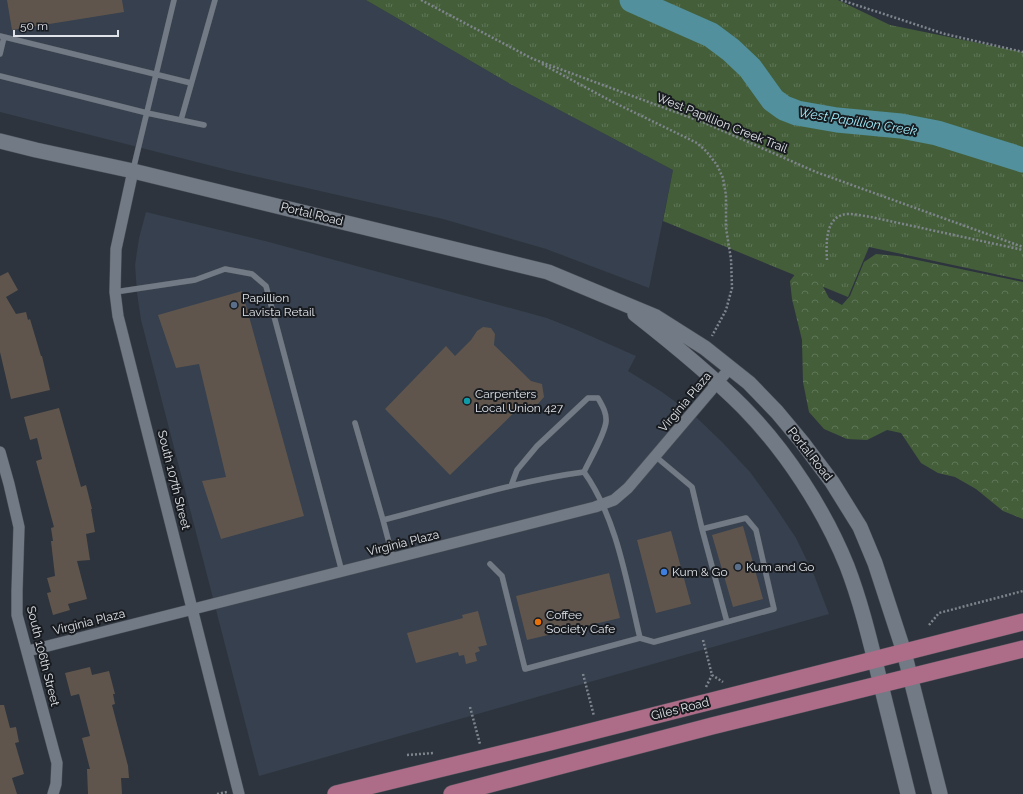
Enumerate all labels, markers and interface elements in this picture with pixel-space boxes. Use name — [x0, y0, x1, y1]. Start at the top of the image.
scale bar — [14, 12, 118, 38]
text: 50 m — [20, 19, 48, 33]
street label: West Papillion Creek Trail — [654, 90, 790, 156]
water label: West Papillion Creek — [798, 105, 918, 138]
street label: Portal Road — [279, 199, 345, 229]
place label: Papillion Lavista Retail — [242, 291, 316, 319]
marker: Papillion Lavista Retail — [229, 300, 239, 310]
street label: Virginia Plaza — [656, 369, 714, 435]
place label: Carpenters Local Union 427 — [475, 387, 564, 415]
marker: Carpenters Local Union 427 — [462, 396, 472, 406]
street label: Portal Road — [785, 424, 835, 484]
street label: South 107th Street — [155, 429, 193, 531]
street label: Virginia Plaza — [366, 527, 440, 559]
place label: Kum and Go — [746, 560, 815, 574]
marker: Kum and Go — [733, 562, 743, 572]
place label: Kum & Go — [672, 565, 728, 579]
marker: Kum & Go — [659, 567, 669, 577]
street label: South 106th Street — [24, 604, 62, 708]
street label: Virginia Plaza — [52, 606, 126, 638]
place label: Coffee Society Cafe — [546, 608, 615, 636]
marker: Coffee Society Cafe — [533, 617, 543, 627]
street label: Giles Road — [650, 695, 710, 723]

